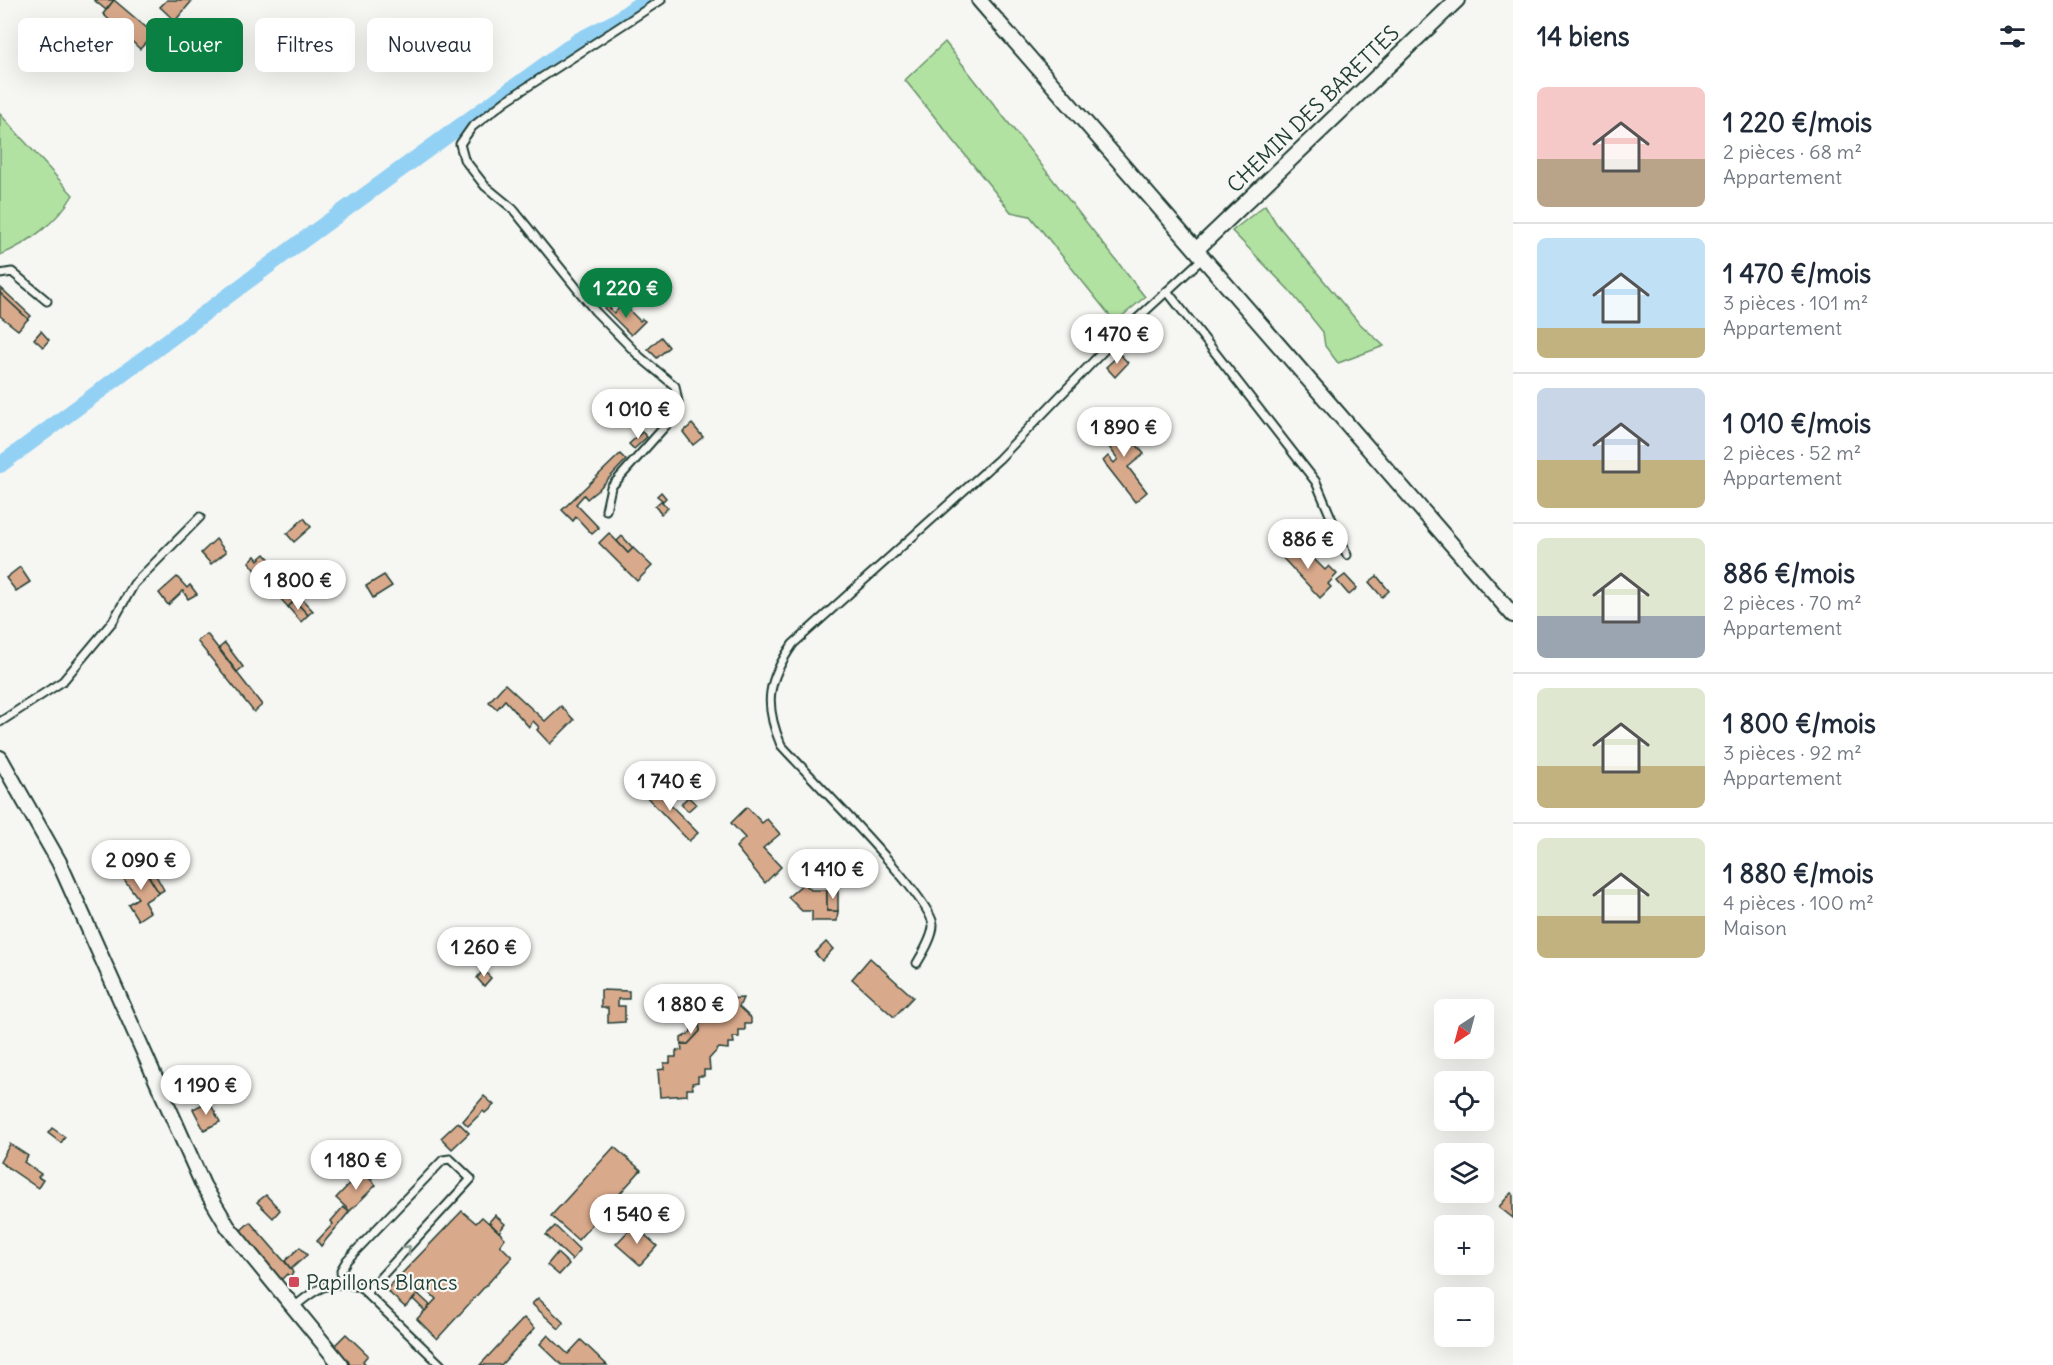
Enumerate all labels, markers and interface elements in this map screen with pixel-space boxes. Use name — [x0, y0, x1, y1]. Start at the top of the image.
chip: Acheter — [18, 18, 134, 72]
chip: Louer — [146, 18, 243, 72]
chip: Filtres — [255, 18, 355, 72]
chip: Nouveau — [367, 18, 493, 72]
street label: CHEMIN DES BARETTES — [1221, 20, 1405, 198]
text: 14 biens — [1537, 20, 1630, 53]
icon: filters — [1996, 20, 2029, 53]
text: 1 220 €/mois — [1723, 106, 1872, 139]
icon: home — [1585, 111, 1657, 183]
text: 2 pièces · 68 m² — [1723, 139, 1862, 164]
text: Appartement — [1723, 164, 1842, 189]
text: 1 470 €/mois — [1723, 257, 1871, 290]
icon: home — [1585, 262, 1657, 334]
pin: 1 220 € — [571, 268, 681, 319]
text: 1 220 € — [593, 275, 659, 300]
text: 3 pièces · 101 m² — [1723, 290, 1868, 315]
pin: 1 470 € — [1062, 314, 1172, 365]
text: Appartement — [1723, 315, 1842, 340]
text: 1 470 € — [1085, 321, 1149, 346]
pin: 1 010 € — [583, 389, 693, 440]
text: 1 010 € — [606, 396, 670, 421]
pin: 1 890 € — [1069, 407, 1179, 458]
text: 1 010 €/mois — [1723, 407, 1871, 440]
icon: home — [1585, 412, 1657, 484]
text: 1 890 € — [1091, 414, 1157, 439]
text: 2 pièces · 52 m² — [1723, 440, 1861, 465]
text: Appartement — [1723, 465, 1842, 490]
pin: 886 € — [1266, 519, 1350, 570]
text: 886 € — [1282, 526, 1334, 551]
text: 886 €/mois — [1723, 557, 1855, 590]
pin: 1 800 € — [243, 560, 353, 611]
icon: home — [1585, 562, 1657, 634]
text: 1 800 € — [264, 567, 332, 592]
text: 2 pièces · 70 m² — [1723, 590, 1862, 615]
text: Appartement — [1723, 615, 1842, 640]
text: 1 800 €/mois — [1723, 707, 1876, 740]
icon: home — [1585, 712, 1657, 784]
text: 3 pièces · 92 m² — [1723, 740, 1862, 765]
pin: 1 740 € — [615, 761, 725, 812]
text: Appartement — [1723, 765, 1842, 790]
text: 1 740 € — [638, 768, 702, 793]
pin: 2 090 € — [86, 840, 196, 891]
text: 2 090 € — [105, 847, 177, 872]
pin: 1 410 € — [778, 849, 888, 900]
text: 1 410 € — [802, 856, 864, 881]
text: 1 880 €/mois — [1723, 857, 1874, 890]
icon: home — [1585, 862, 1657, 934]
text: 4 pièces · 100 m² — [1723, 890, 1874, 915]
text: Maison — [1723, 915, 1787, 940]
pin: 1 260 € — [429, 927, 539, 978]
text: 1 260 € — [451, 934, 517, 959]
pin: 1 880 € — [636, 984, 746, 1035]
text: 1 880 € — [658, 991, 724, 1016]
north arrow — [1434, 999, 1494, 1059]
map controls — [1434, 999, 1494, 1347]
pin: 1 190 € — [151, 1065, 261, 1116]
button: locate — [1434, 1071, 1494, 1131]
text: 1 190 € — [175, 1072, 237, 1097]
pin: 1 180 € — [301, 1140, 411, 1191]
button: layers — [1434, 1143, 1494, 1203]
text: 1 180 € — [325, 1147, 387, 1172]
pin: 1 540 € — [582, 1194, 692, 1245]
text: 1 540 € — [604, 1201, 670, 1226]
button: + — [1434, 1215, 1494, 1275]
one-way arrow — [400, 1245, 411, 1256]
place label: Papillons Blancs — [306, 1269, 457, 1296]
marker: Papillons Blancs — [287, 1275, 301, 1289]
button: − — [1434, 1287, 1494, 1347]

